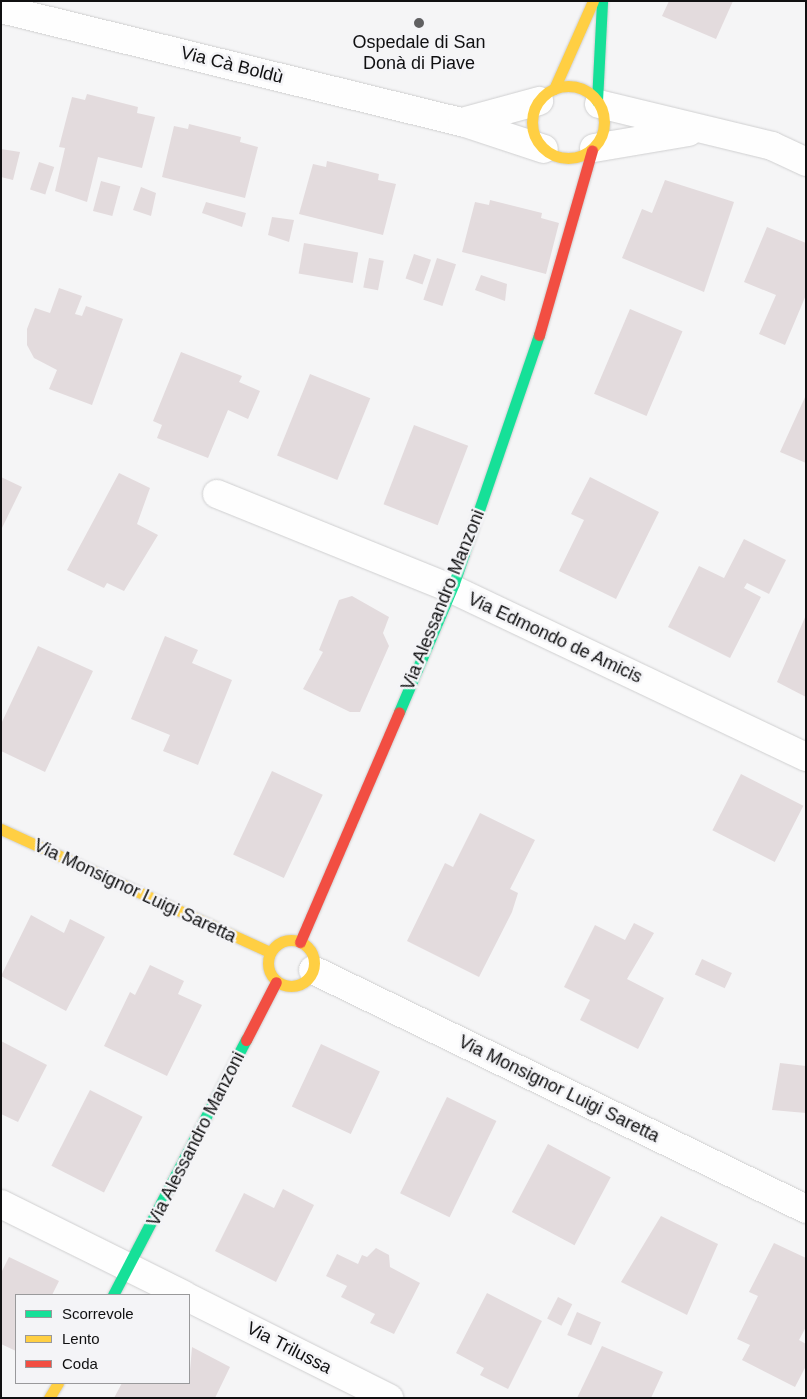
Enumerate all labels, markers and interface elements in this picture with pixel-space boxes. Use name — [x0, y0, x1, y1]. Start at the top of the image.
marker: Ospedale di San Donà di Piave — [412, 16, 426, 30]
place label: Ospedale di San Donà di Piave — [352, 32, 486, 74]
street label: Via Cà Boldù — [179, 42, 285, 88]
street label: Via Alessandro Manzoni — [397, 506, 489, 694]
street label: Via Edmondo de Amicis — [464, 588, 646, 688]
street label: Via Monsignor Luigi Saretta — [30, 835, 240, 947]
street label: Via Monsignor Luigi Saretta — [455, 1031, 663, 1147]
street label: Via Alessandro Manzoni — [142, 1048, 250, 1230]
legend — [15, 1294, 190, 1384]
text: Scorrevole — [62, 1305, 134, 1322]
street label: Via Trilussa — [243, 1317, 335, 1379]
text: Lento — [62, 1330, 100, 1347]
text: Coda — [62, 1355, 98, 1372]

